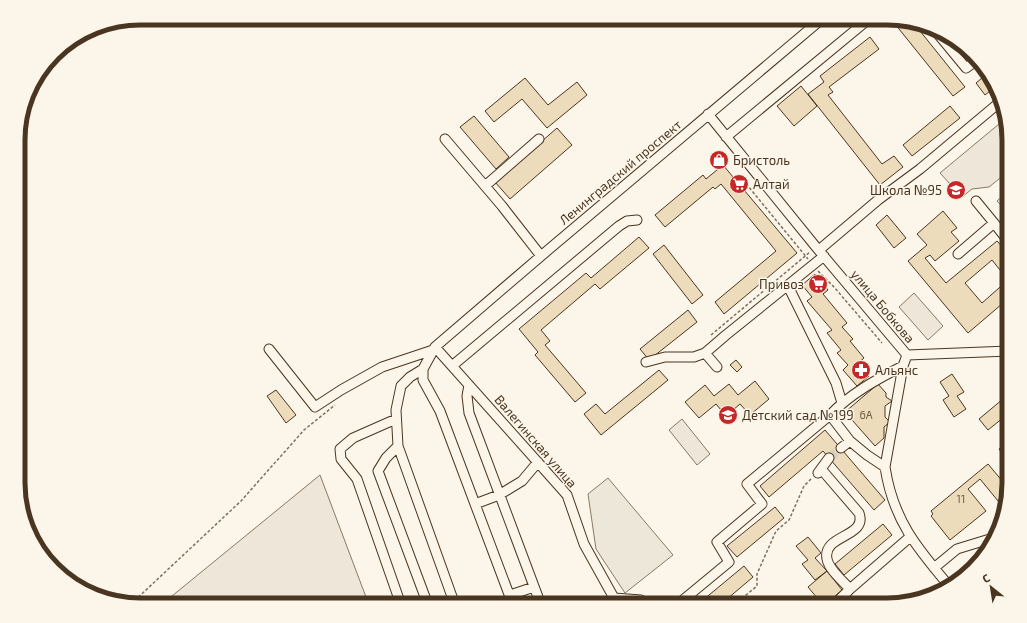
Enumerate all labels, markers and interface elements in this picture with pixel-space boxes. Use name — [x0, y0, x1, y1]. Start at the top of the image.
street label: Ленинградский проспект — [556, 116, 685, 228]
shop icon: Бристоль — [708, 149, 730, 171]
place label: Бристоль — [733, 152, 790, 168]
supermarket icon: Алтай — [728, 173, 750, 195]
place label: Алтай — [753, 176, 790, 192]
school or university icon: Школа №95 — [945, 179, 967, 201]
place label: Школа №95 — [870, 182, 942, 198]
street label: улица Бобкова — [848, 266, 918, 346]
supermarket icon: Привоз — [807, 273, 829, 295]
place label: Привоз — [759, 276, 804, 292]
pharmacy icon: Альянс — [850, 359, 872, 381]
place label: Альянс — [875, 362, 918, 378]
street label: Валегинская улица — [491, 391, 581, 491]
school or university icon: Детский сад №199 — [717, 404, 739, 426]
place label: Детский сад №199 — [742, 407, 854, 423]
house number: 6А — [859, 408, 873, 421]
house number: 11 — [957, 492, 965, 505]
north arrow — [971, 567, 1011, 607]
text: С — [980, 570, 992, 585]

